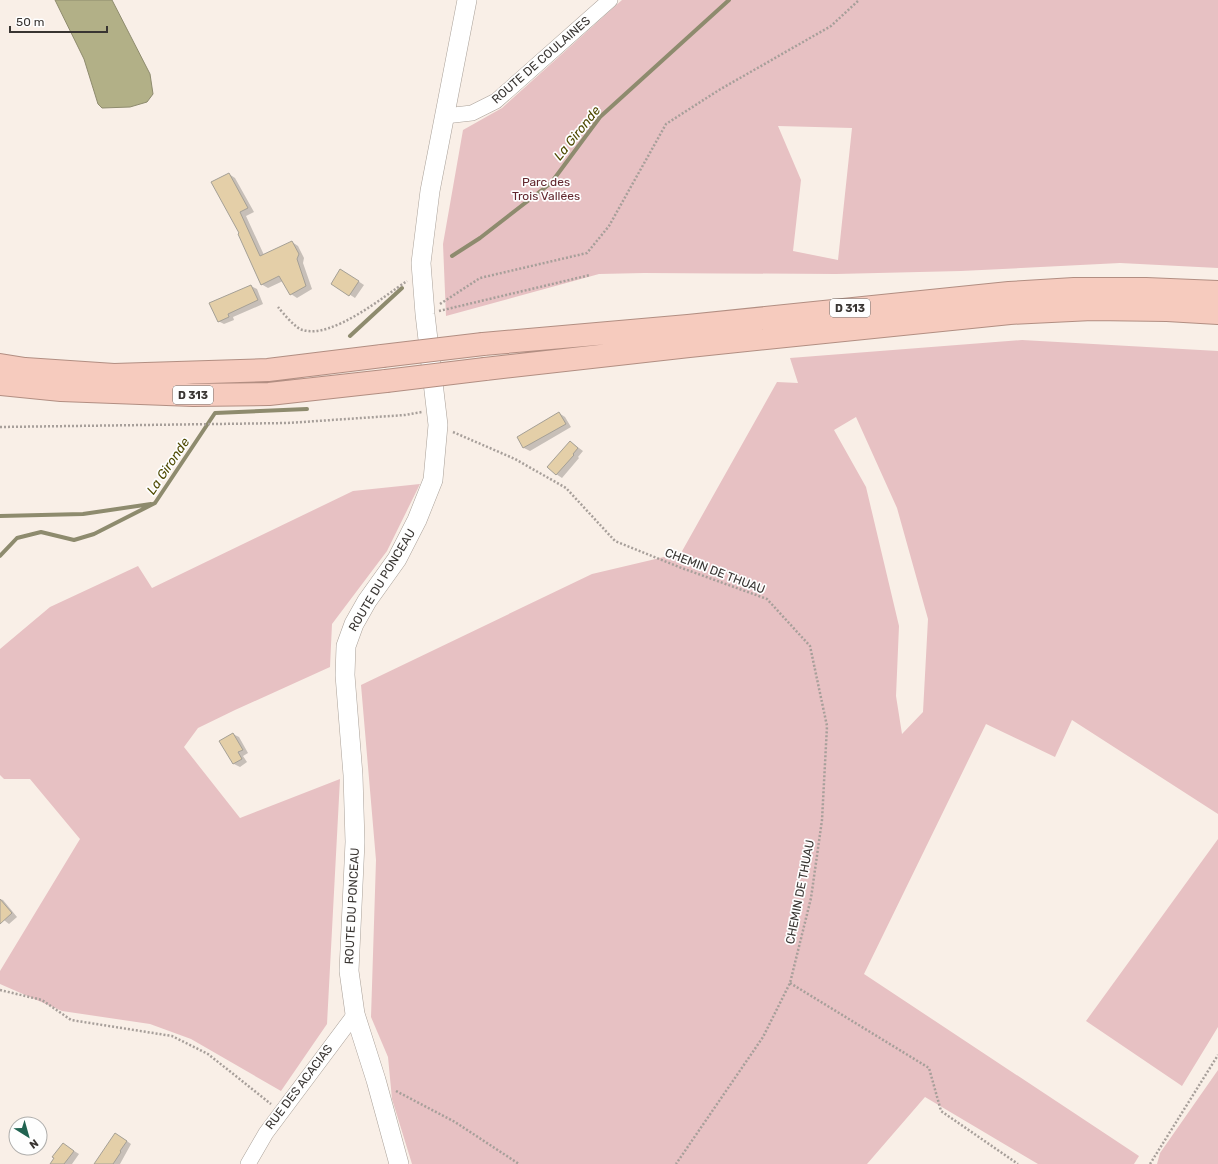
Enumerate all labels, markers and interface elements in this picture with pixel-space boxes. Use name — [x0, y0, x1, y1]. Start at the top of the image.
scale bar — [10, 8, 107, 34]
street label: ROUTE DE COULAINES — [489, 13, 593, 107]
text: 50 m — [16, 15, 44, 29]
water label: La Gironde — [551, 103, 603, 163]
park label: Parc des Trois Vallées — [512, 175, 580, 203]
road number: D 313 — [830, 299, 870, 317]
road number: D 313 — [173, 386, 213, 404]
water label: La Gironde — [144, 435, 192, 497]
street label: ROUTE DU PONCEAU — [346, 526, 418, 634]
street label: CHEMIN DE THUAU — [663, 545, 767, 597]
street label: CHEMIN DE THUAU — [783, 839, 817, 945]
street label: ROUTE DU PONCEAU — [342, 847, 362, 965]
street label: RUE DES ACACIAS — [263, 1042, 335, 1132]
north arrow — [8, 1116, 48, 1156]
text: N — [27, 1136, 41, 1151]

